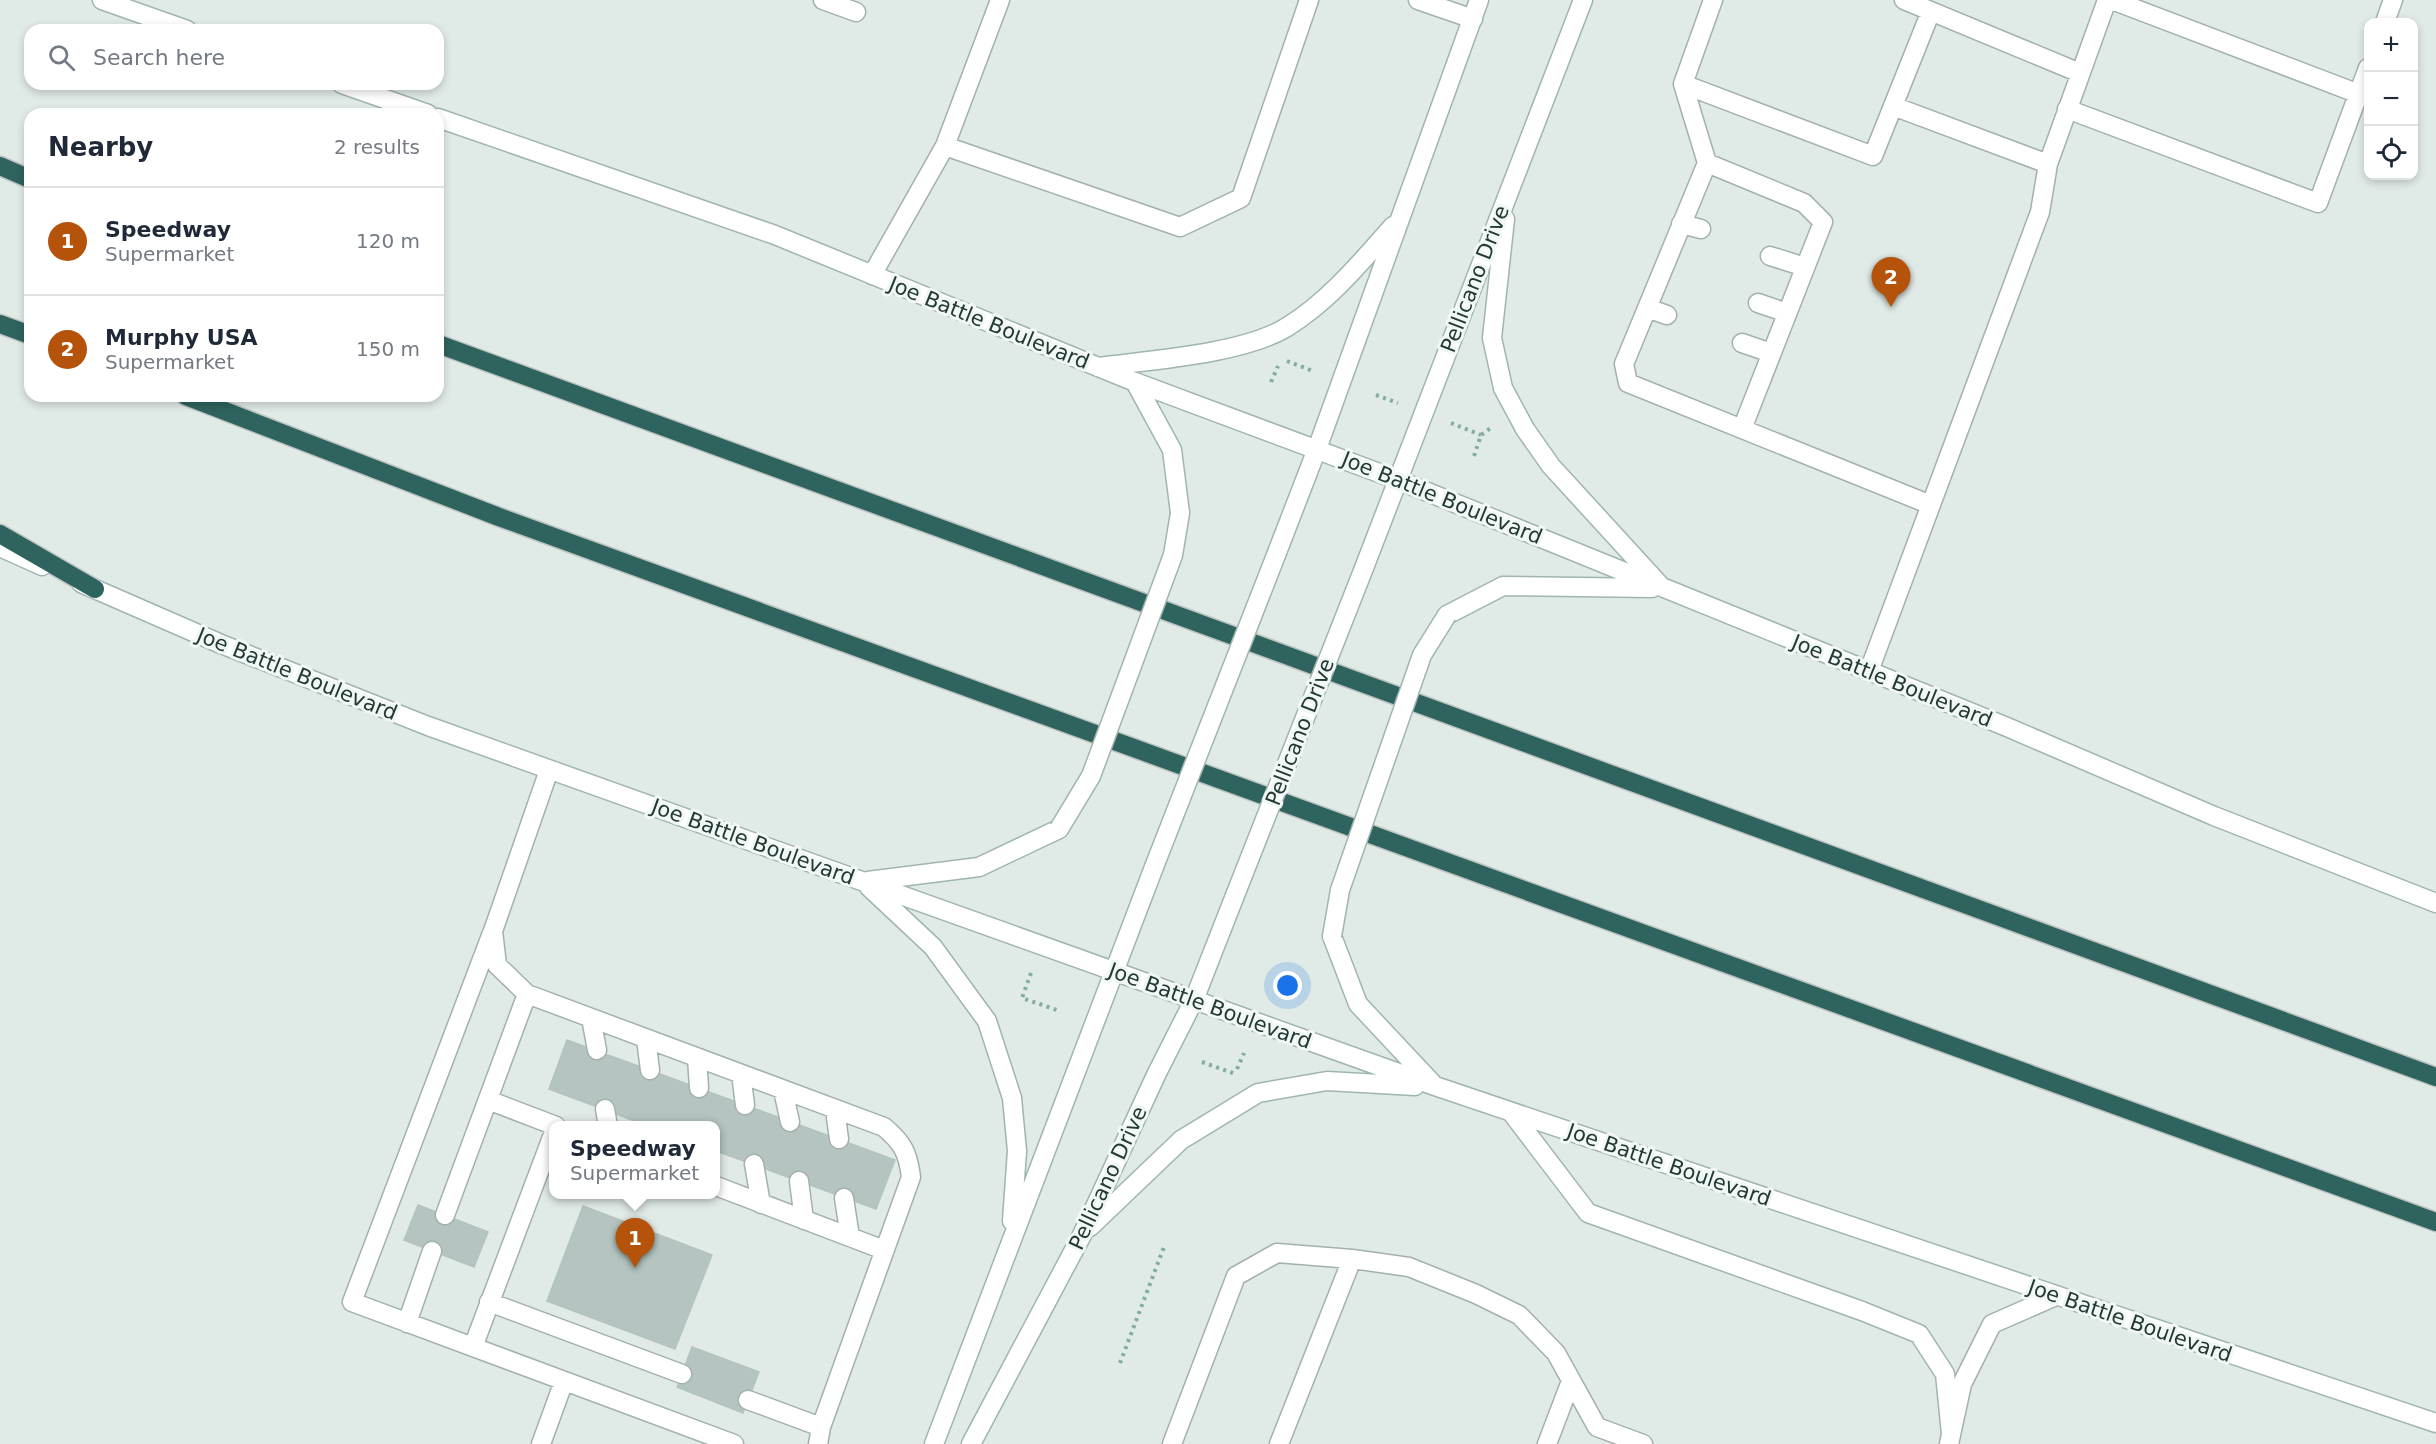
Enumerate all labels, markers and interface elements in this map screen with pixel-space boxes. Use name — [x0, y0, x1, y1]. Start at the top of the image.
map controls — [2364, 18, 2418, 180]
button: + — [2364, 18, 2418, 72]
search box — [24, 24, 444, 90]
icon: search — [45, 41, 78, 74]
text: Search here — [93, 45, 225, 70]
button: − — [2364, 72, 2418, 126]
button: locate — [2364, 126, 2418, 180]
text: Nearby — [48, 132, 153, 162]
text: 2 results — [334, 135, 420, 159]
street label: Pellicano Drive — [1436, 202, 1514, 356]
text: Speedway — [105, 217, 231, 242]
text: 1 — [61, 229, 74, 253]
text: 120 m — [356, 229, 420, 253]
text: Supermarket — [105, 242, 234, 266]
pin: 2 — [1872, 258, 1910, 307]
street label: Joe Battle Boulevard — [883, 271, 1093, 374]
text: Murphy USA — [105, 325, 258, 350]
text: 2 — [61, 337, 74, 361]
text: 150 m — [356, 337, 420, 361]
text: Supermarket — [105, 350, 234, 374]
street label: Joe Battle Boulevard — [1336, 446, 1546, 549]
street label: Joe Battle Boulevard — [191, 622, 401, 725]
street label: Joe Battle Boulevard — [1786, 629, 1996, 732]
street label: Pellicano Drive — [1261, 655, 1339, 809]
street label: Joe Battle Boulevard — [646, 793, 858, 890]
street label: Joe Battle Boulevard — [1103, 957, 1315, 1054]
your location — [1273, 971, 1302, 1000]
street label: Pellicano Drive — [1064, 1102, 1152, 1254]
street label: Joe Battle Boulevard — [1562, 1118, 1774, 1211]
popup — [549, 1121, 720, 1199]
text: Speedway — [570, 1136, 696, 1161]
text: Supermarket — [570, 1161, 699, 1185]
pin: 1 — [616, 1218, 654, 1268]
street label: Joe Battle Boulevard — [2023, 1274, 2235, 1367]

